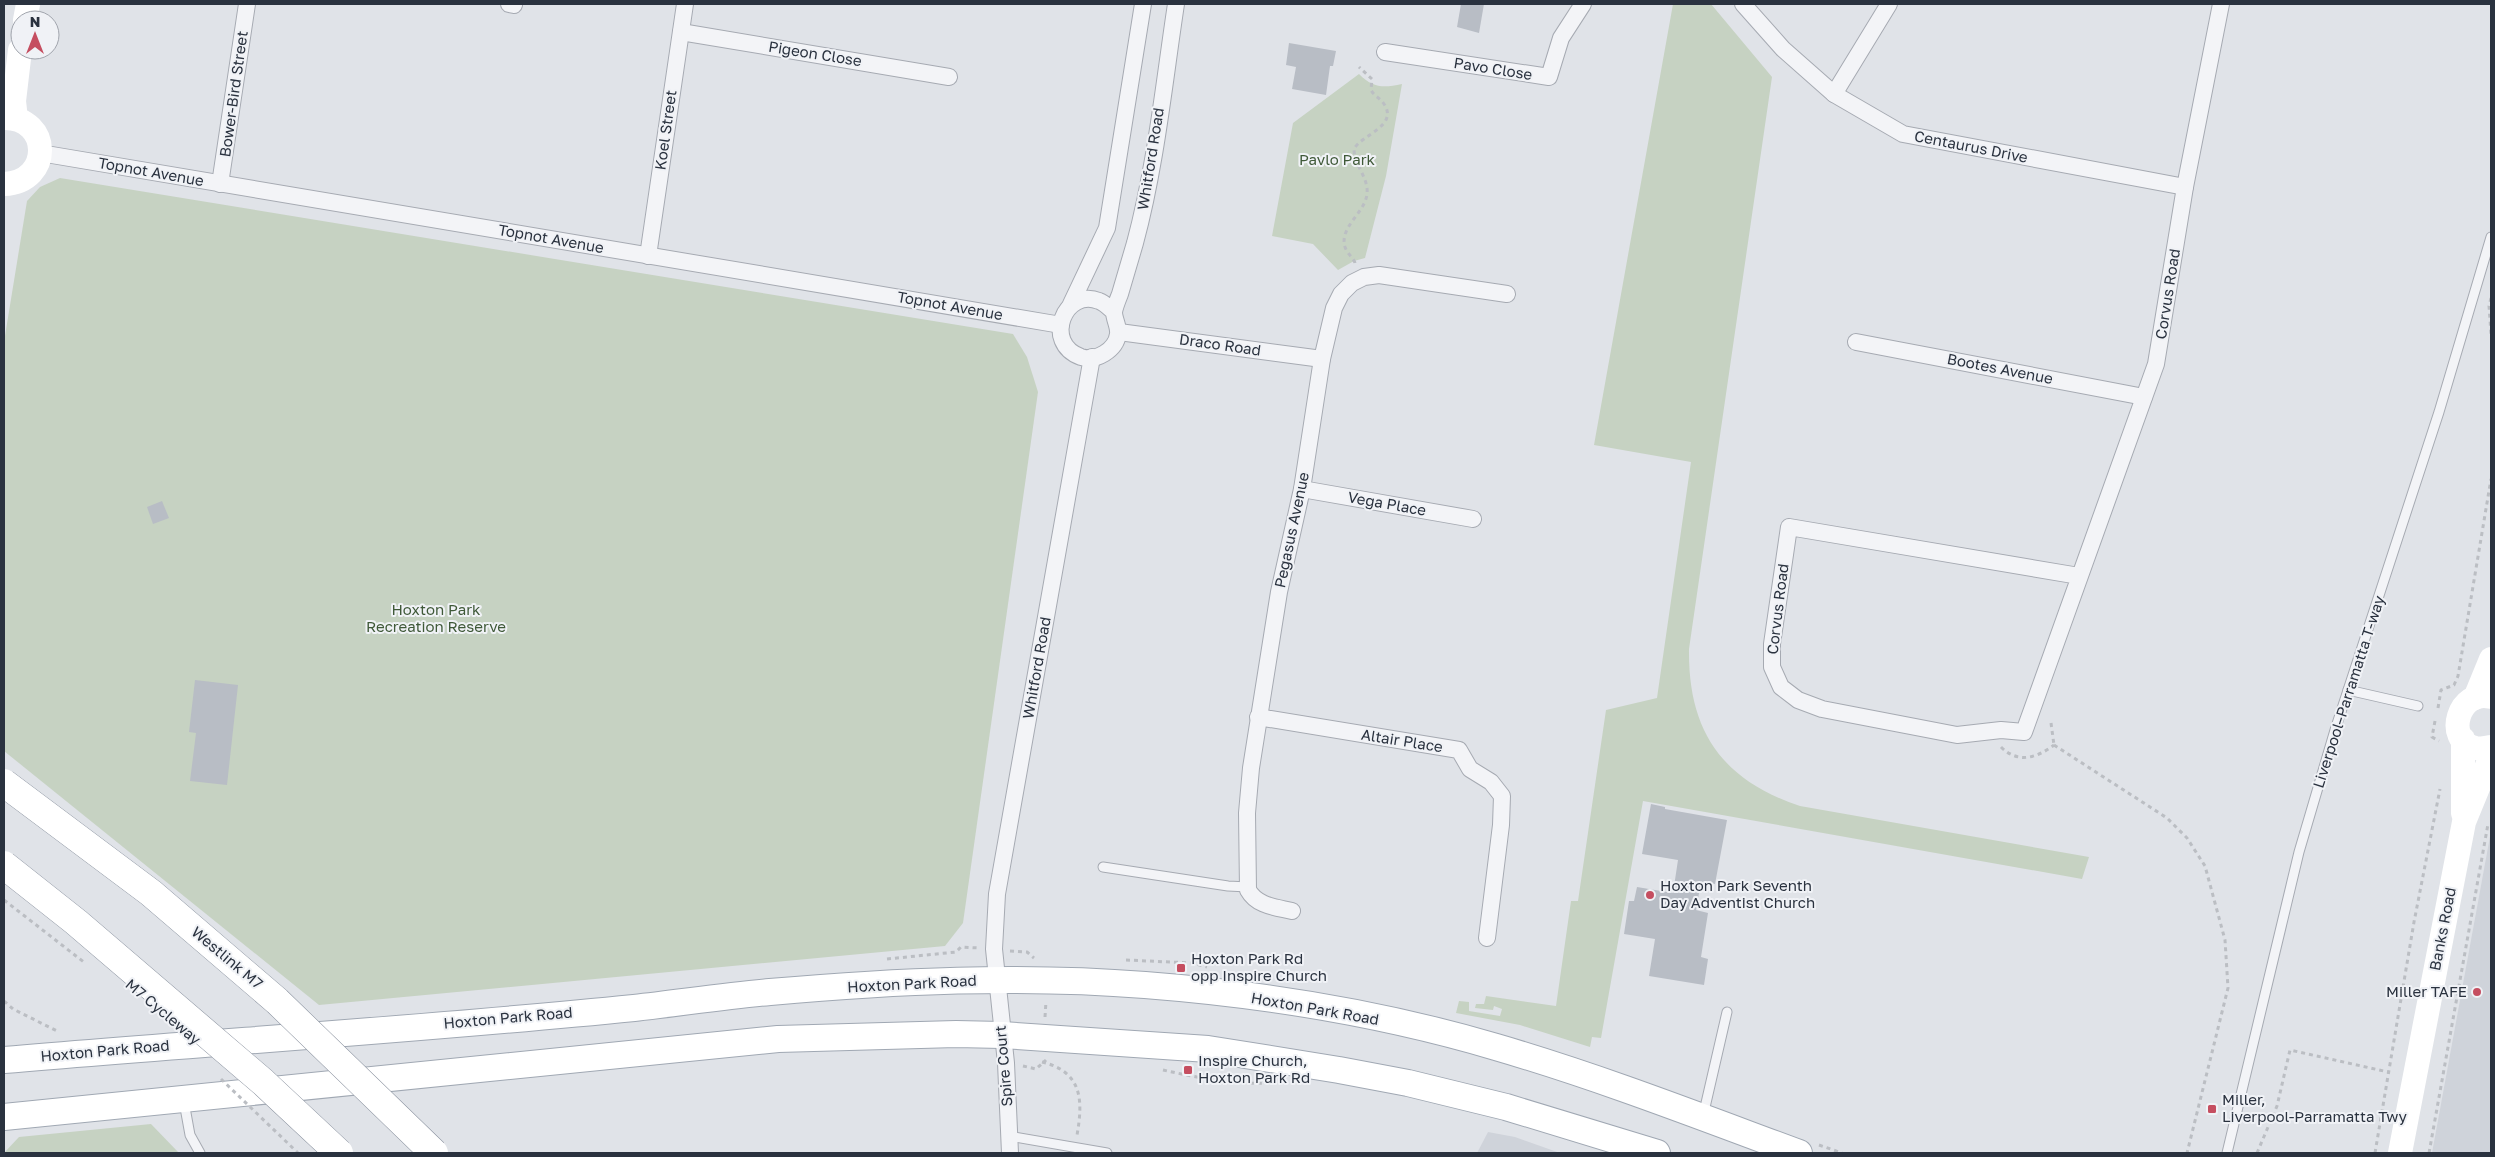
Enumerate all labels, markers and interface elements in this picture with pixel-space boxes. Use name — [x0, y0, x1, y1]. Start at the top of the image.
north arrow — [10, 10, 60, 60]
text: N — [30, 13, 40, 30]
street label: Bower-Bird Street — [215, 30, 251, 158]
street label: Pigeon Close — [767, 37, 863, 69]
street label: Pavo Close — [1453, 53, 1534, 83]
street label: Koel Street — [650, 89, 680, 171]
street label: Whitford Road — [1133, 106, 1167, 211]
street label: Centaurus Drive — [1913, 126, 2030, 166]
park label: Pavlo Park — [1299, 150, 1376, 168]
street label: Topnot Avenue — [97, 153, 206, 189]
street label: Topnot Avenue — [497, 220, 606, 256]
street label: Corvus Road — [2151, 247, 2183, 340]
street label: Topnot Avenue — [896, 287, 1005, 323]
street label: Draco Road — [1178, 329, 1262, 359]
street label: Bootes Avenue — [1946, 349, 2055, 387]
street label: Pegasus Avenue — [1270, 470, 1312, 589]
street label: Vega Place — [1347, 487, 1428, 519]
street label: Corvus Road — [1763, 562, 1792, 655]
street label: Liverpool–Parramatta T-way — [2308, 593, 2388, 790]
park label: Hoxton Park Recreation Reserve — [366, 600, 506, 635]
street label: Whitford Road — [1018, 615, 1054, 720]
street label: Altair Place — [1360, 725, 1445, 755]
place label: Hoxton Park Seventh Day Adventist Church — [1660, 876, 1815, 911]
street label: Banks Road — [2425, 886, 2459, 972]
marker: Hoxton Park Seventh Day Adventist Church — [1644, 889, 1656, 901]
street label: Westlink M7 — [188, 922, 267, 992]
place label: Hoxton Park Rd opp Inspire Church — [1191, 949, 1327, 984]
marker: Hoxton Park Rd opp Inspire Church — [1175, 962, 1187, 974]
street label: Hoxton Park Road — [847, 971, 977, 995]
street label: M7 Cycleway — [122, 975, 205, 1048]
place label: Miller TAFE — [2386, 982, 2467, 1000]
marker: Miller TAFE — [2471, 986, 2483, 998]
street label: Hoxton Park Road — [1250, 988, 1381, 1028]
street label: Hoxton Park Road — [443, 1002, 573, 1032]
street label: Spire Court — [990, 1025, 1016, 1107]
street label: Hoxton Park Road — [40, 1035, 170, 1065]
place label: Inspire Church, Hoxton Park Rd — [1198, 1051, 1310, 1086]
marker: Inspire Church, Hoxton Park Rd — [1182, 1064, 1194, 1076]
place label: Miller, Liverpool-Parramatta Twy — [2222, 1090, 2408, 1125]
marker: Miller, Liverpool-Parramatta Twy — [2206, 1103, 2218, 1115]

